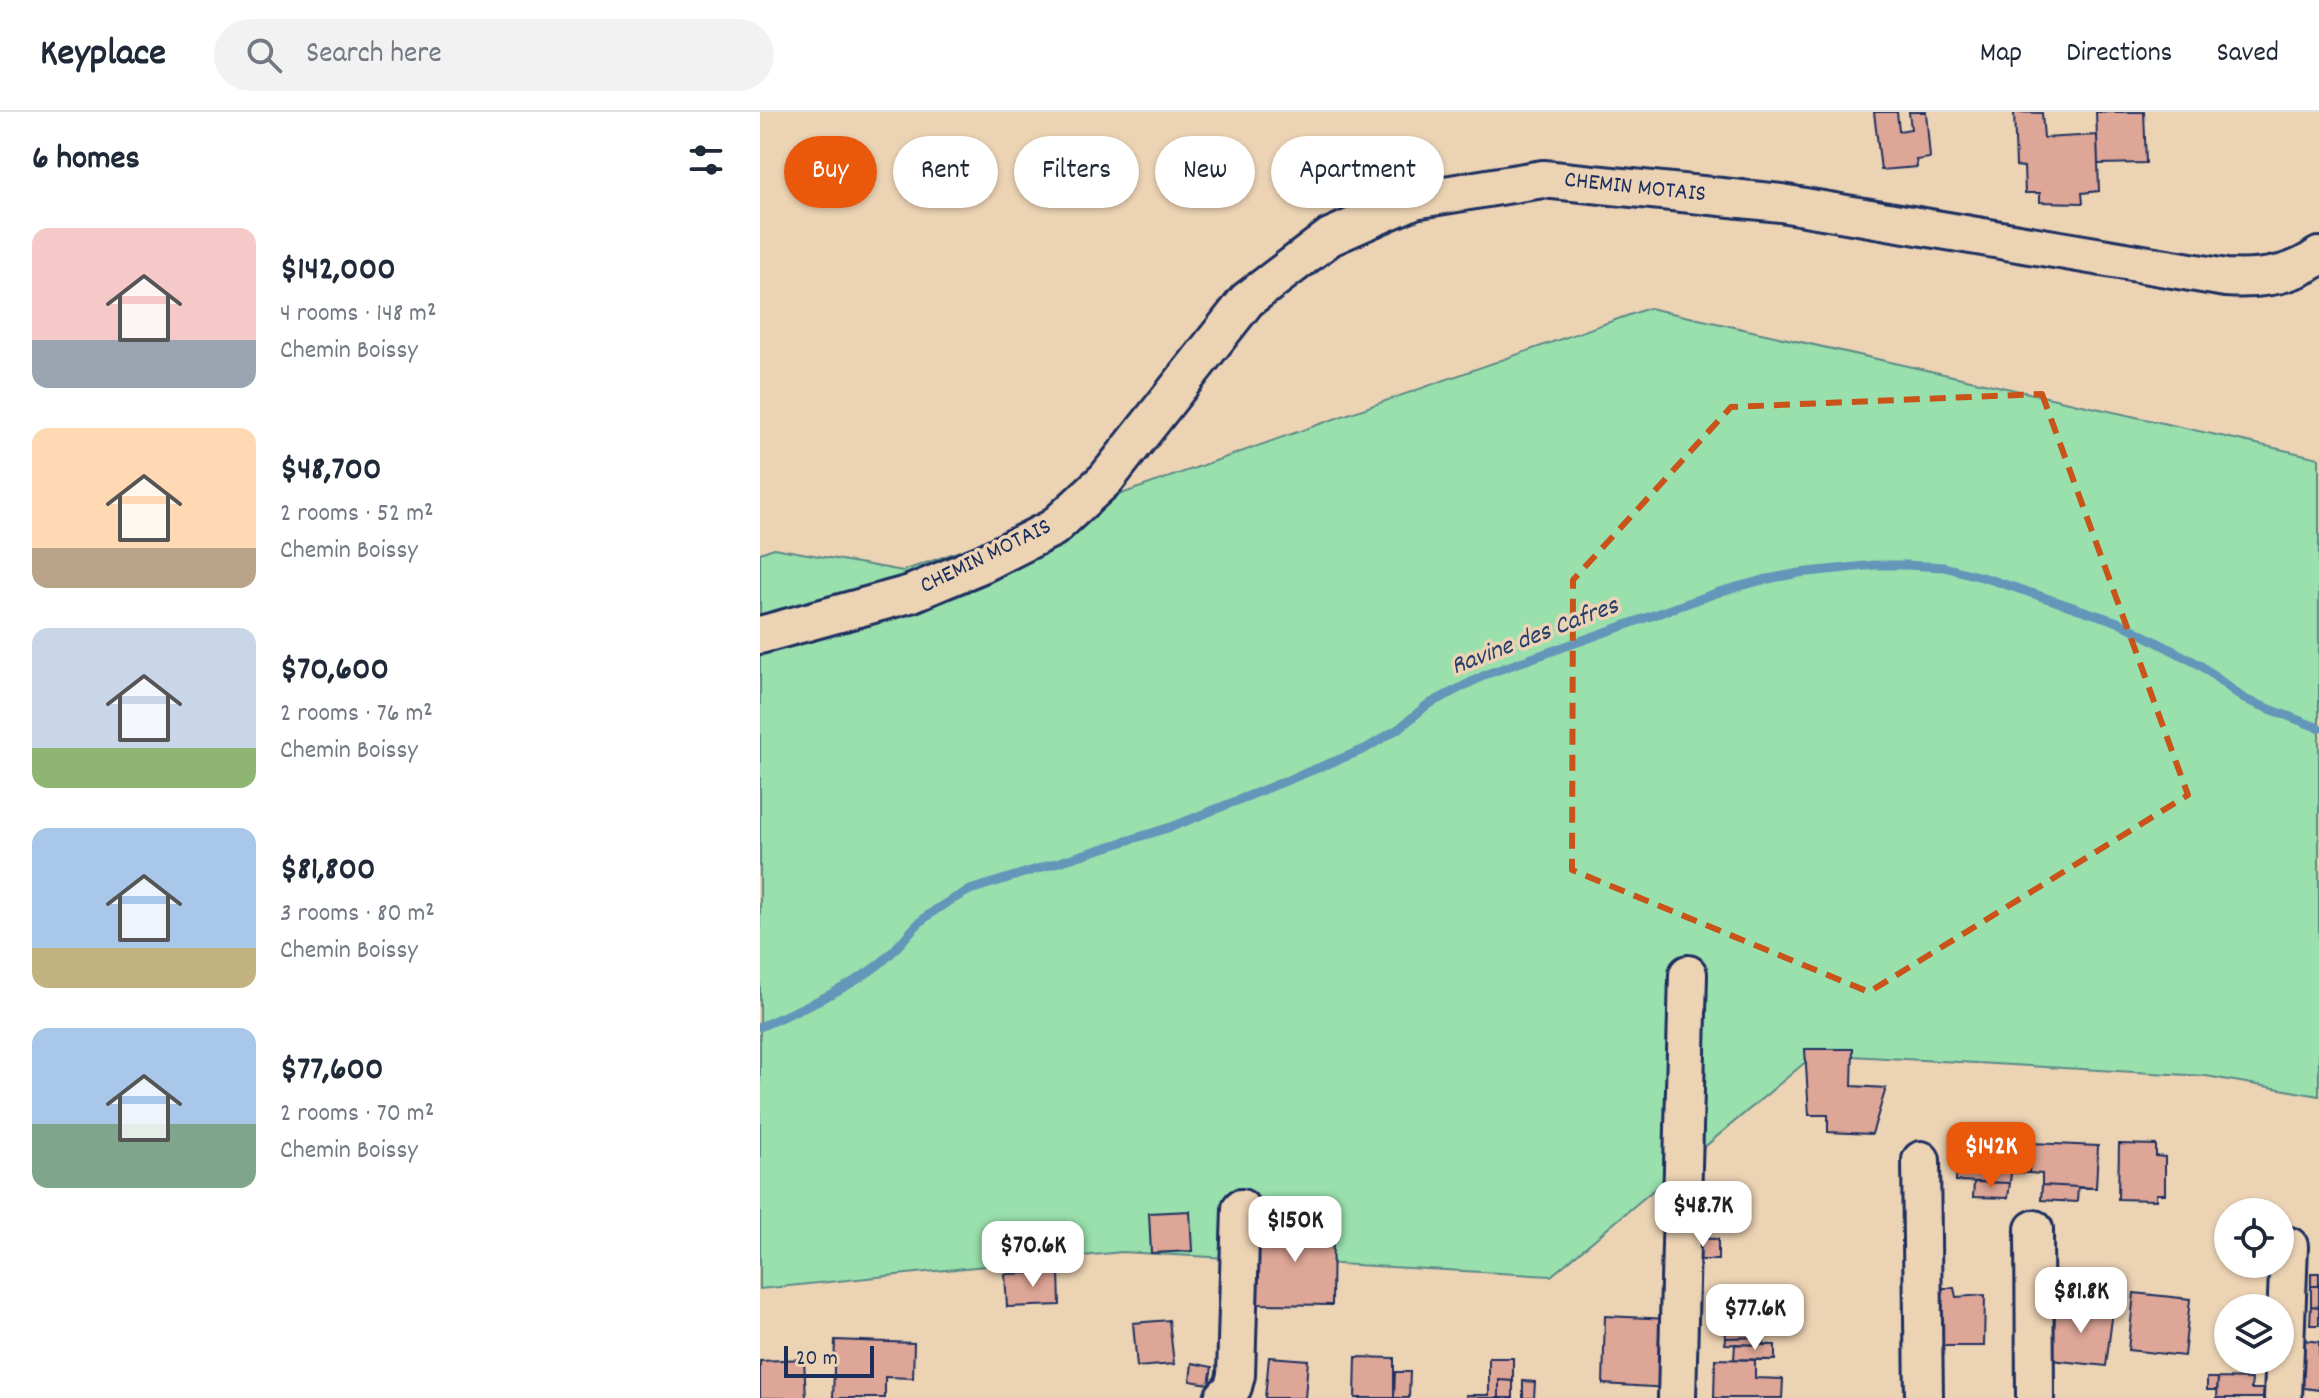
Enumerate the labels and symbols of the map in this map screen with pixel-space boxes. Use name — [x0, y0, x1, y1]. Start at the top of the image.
street label: CHEMIN MOTAIS — [1562, 164, 1708, 212]
street label: CHEMIN MOTAIS — [915, 510, 1057, 604]
water label: Ravine des Cafres — [1446, 588, 1625, 686]
pin: $142K — [1935, 1122, 2047, 1190]
pin: $48.7K — [1638, 1181, 1768, 1249]
pin: $150K — [1239, 1196, 1351, 1264]
pin: $70.6K — [968, 1221, 1098, 1289]
pin: $81.8K — [2016, 1267, 2146, 1335]
pin: $77.6K — [1690, 1284, 1820, 1352]
scale bar — [784, 1342, 874, 1378]

